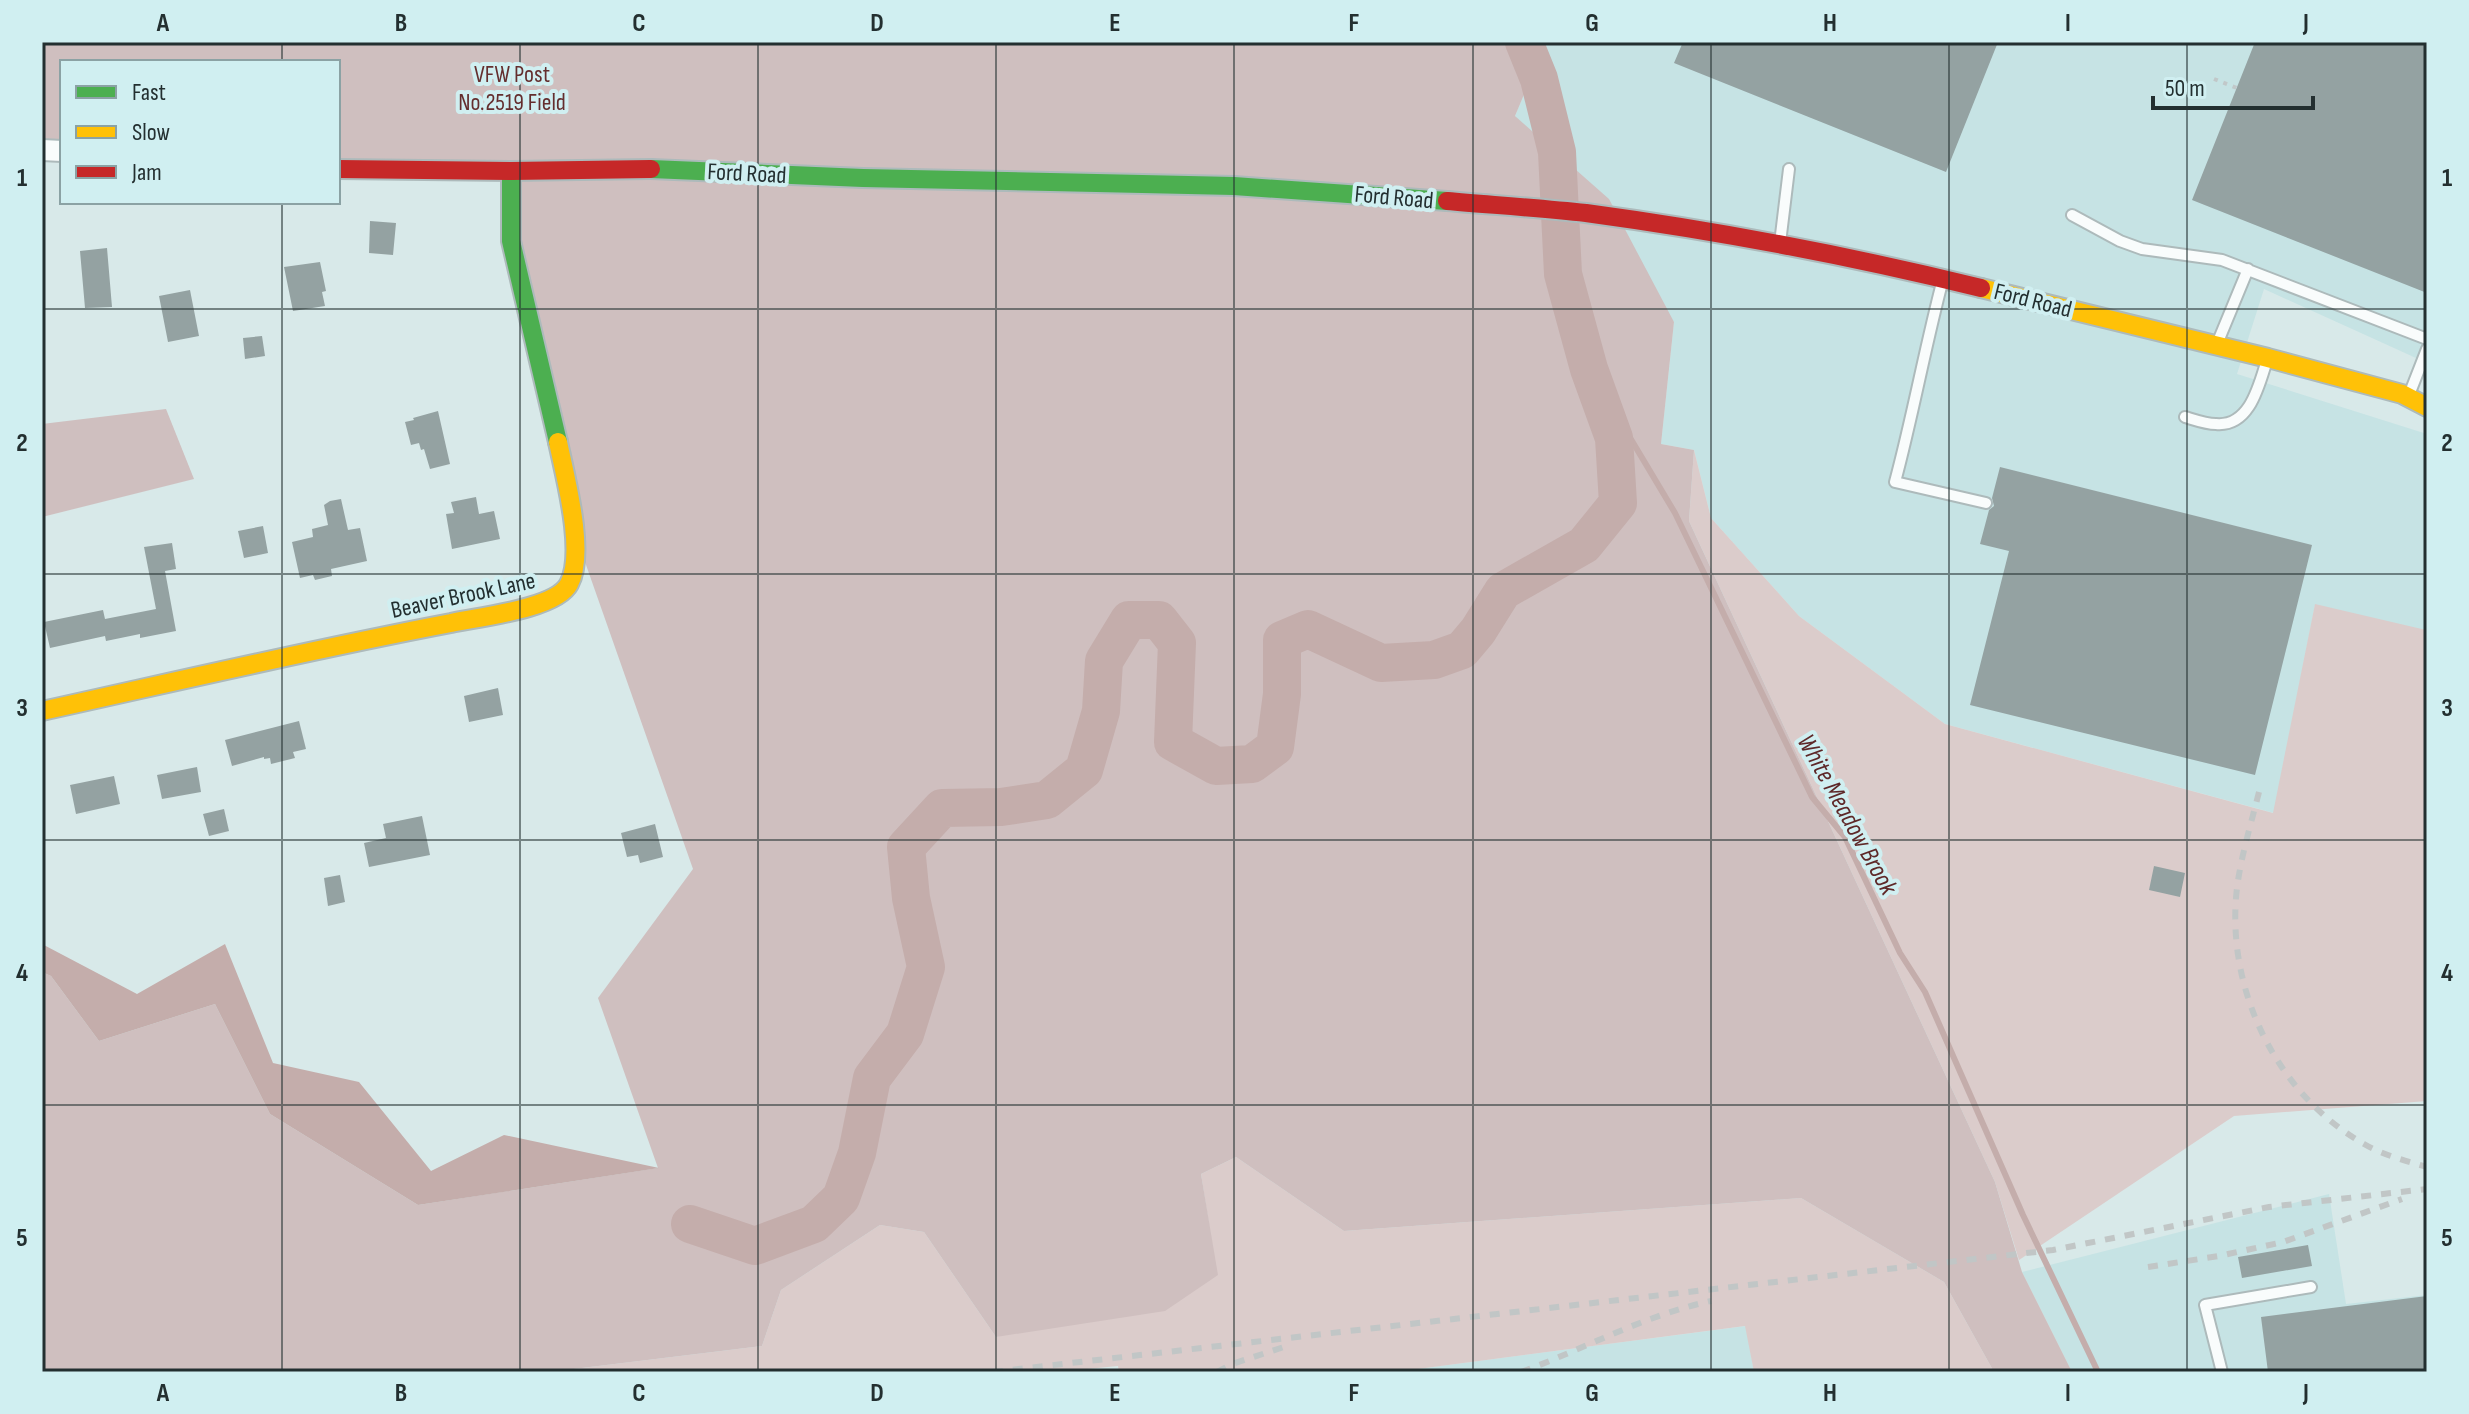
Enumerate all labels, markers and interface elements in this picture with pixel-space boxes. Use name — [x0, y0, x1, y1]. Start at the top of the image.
text: A — [156, 8, 170, 39]
text: B — [395, 8, 407, 39]
text: C — [632, 8, 646, 39]
text: D — [870, 8, 884, 39]
text: E — [1109, 8, 1121, 39]
text: F — [1349, 8, 1360, 39]
text: G — [1585, 8, 1599, 39]
text: H — [1823, 8, 1837, 39]
text: I — [2065, 8, 2071, 39]
text: J — [2302, 8, 2309, 39]
legend — [60, 60, 340, 204]
park label: VFW Post No.2519 Field — [458, 60, 566, 117]
scale bar — [2153, 60, 2313, 110]
text: 50 m — [2165, 74, 2205, 103]
text: Fast — [132, 78, 166, 107]
text: Slow — [132, 118, 170, 147]
street label: Ford Road — [707, 157, 787, 190]
text: Jam — [131, 158, 162, 187]
text: 1 — [17, 163, 27, 194]
text: 1 — [2442, 163, 2452, 194]
street label: Ford Road — [1353, 180, 1435, 215]
street label: Ford Road — [1991, 277, 2075, 324]
text: 2 — [16, 428, 28, 459]
text: 2 — [2441, 428, 2453, 459]
street label: Beaver Brook Lane — [388, 566, 538, 625]
text: 3 — [16, 693, 28, 724]
text: 3 — [2441, 693, 2453, 724]
water label: White Meadow Brook — [1790, 729, 1904, 901]
text: 4 — [16, 958, 28, 989]
text: 4 — [2441, 958, 2453, 989]
text: 5 — [16, 1223, 28, 1254]
text: 5 — [2441, 1223, 2453, 1254]
text: A — [156, 1378, 170, 1409]
text: B — [395, 1378, 407, 1409]
text: C — [632, 1378, 646, 1409]
text: D — [870, 1378, 884, 1409]
text: E — [1109, 1378, 1121, 1409]
text: F — [1349, 1378, 1360, 1409]
text: G — [1585, 1378, 1599, 1409]
text: H — [1823, 1378, 1837, 1409]
text: I — [2065, 1378, 2071, 1409]
text: J — [2302, 1378, 2309, 1409]

